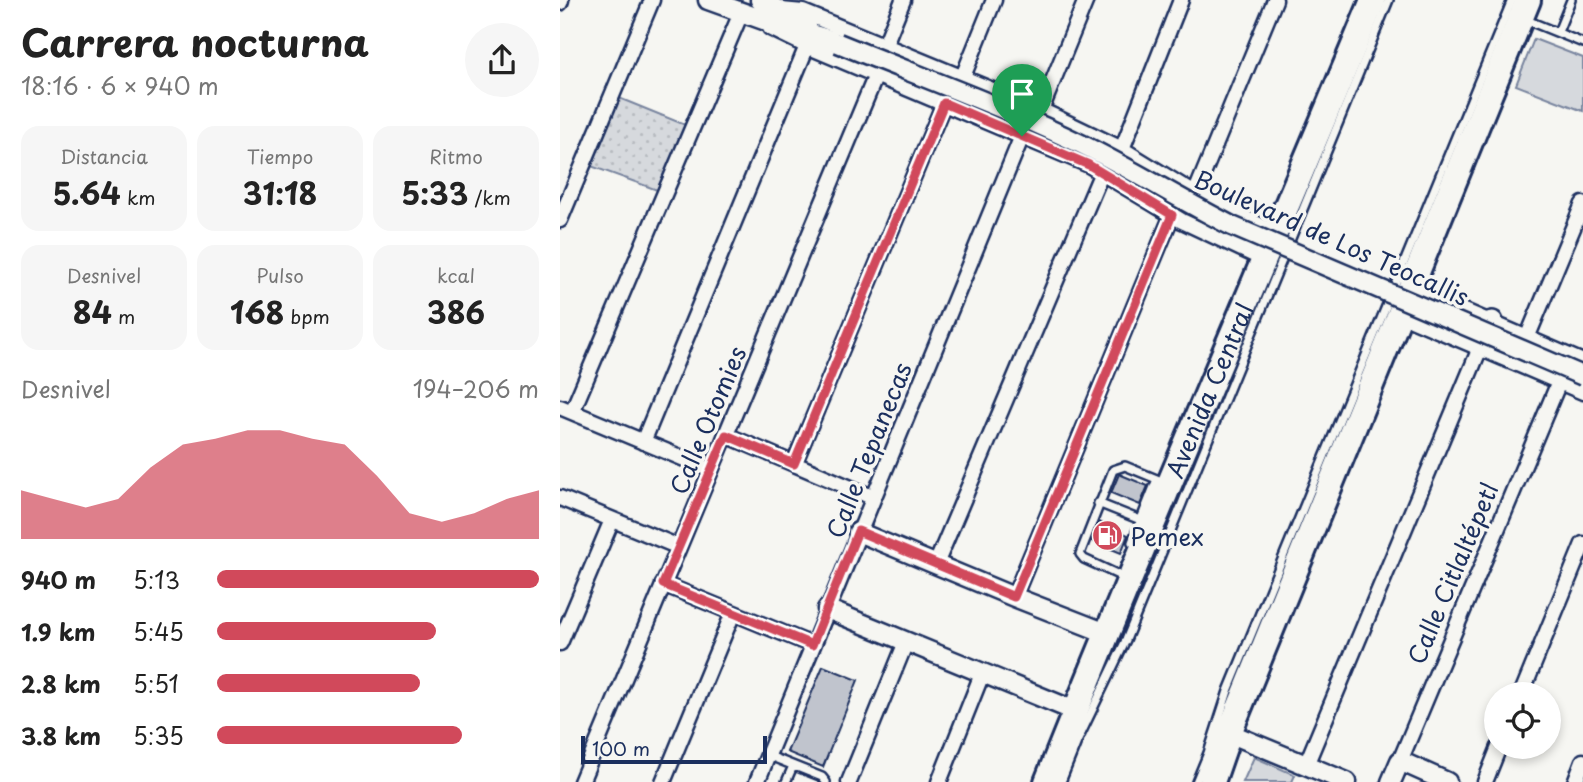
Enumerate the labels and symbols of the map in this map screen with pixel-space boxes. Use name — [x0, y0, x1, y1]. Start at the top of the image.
pin — [992, 64, 1052, 136]
street label: Boulevard de Los Teocallis — [1189, 160, 1475, 314]
street label: Avenida Central — [1156, 297, 1262, 483]
street label: Calle Otomies — [660, 340, 754, 500]
street label: Calle Tepanecas — [816, 357, 920, 543]
street label: Calle Citlaltépetl — [1398, 477, 1506, 669]
place label: Pemex — [1130, 518, 1204, 554]
fuel station icon: Pemex — [1090, 519, 1124, 553]
scale bar — [581, 733, 766, 765]

